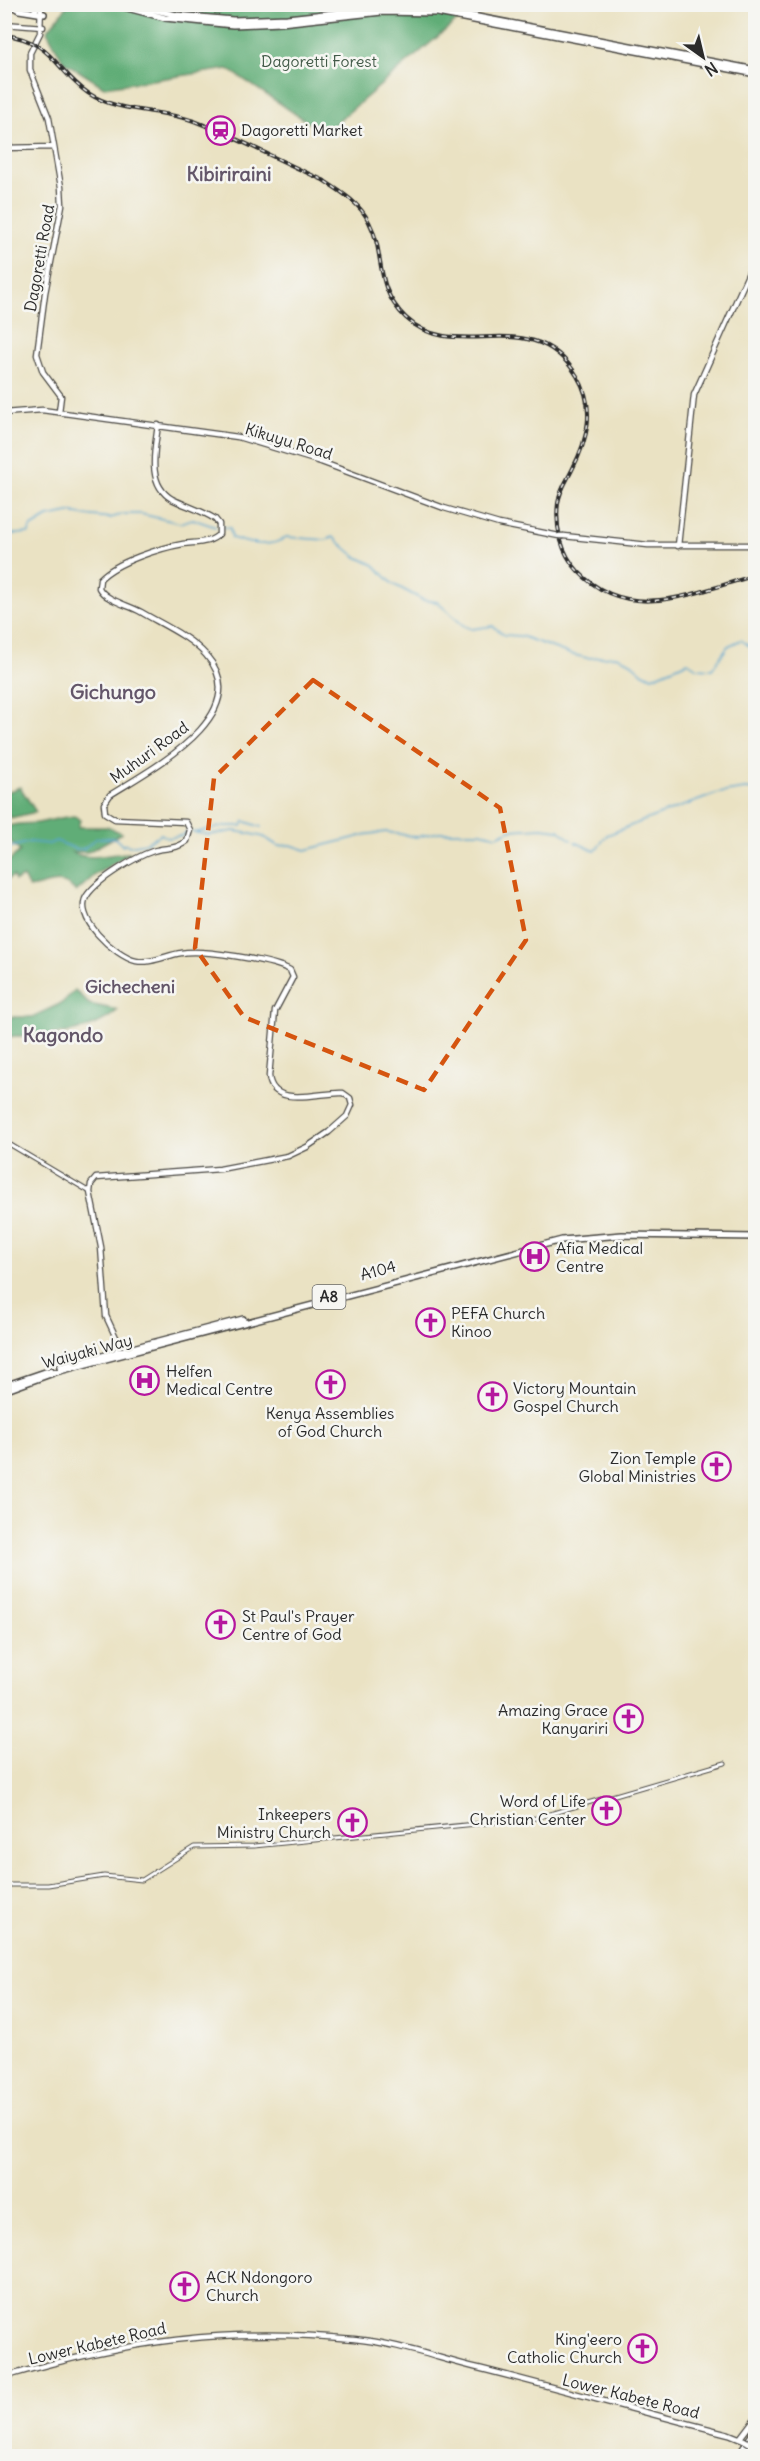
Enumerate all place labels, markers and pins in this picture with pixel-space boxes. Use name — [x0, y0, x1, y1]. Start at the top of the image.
station icon: Dagoretti Market — [204, 114, 236, 146]
place label: Dagoretti Market — [241, 120, 363, 140]
place label: Afia Medical Centre — [556, 1238, 643, 1276]
hospital icon: Afia Medical Centre — [519, 1241, 551, 1273]
place label: PEFA Church Kinoo — [451, 1303, 545, 1341]
church icon: PEFA Church Kinoo — [414, 1306, 446, 1338]
place label: Helfen Medical Centre — [166, 1361, 273, 1399]
hospital icon: Helfen Medical Centre — [129, 1364, 161, 1396]
church icon: Kenya Assemblies of God Church — [314, 1369, 346, 1401]
place label: Victory Mountain Gospel Church — [513, 1378, 636, 1416]
church icon: Victory Mountain Gospel Church — [476, 1381, 508, 1413]
place label: Kenya Assemblies of God Church — [266, 1403, 394, 1441]
place label: Zion Temple Global Ministries — [578, 1448, 696, 1486]
church icon: Zion Temple Global Ministries — [701, 1451, 733, 1483]
place label: St Paul's Prayer Centre of God — [242, 1606, 355, 1644]
church icon: St Paul's Prayer Centre of God — [205, 1609, 237, 1641]
place label: Amazing Grace Kanyariri — [498, 1700, 608, 1738]
church icon: Amazing Grace Kanyariri — [613, 1703, 645, 1735]
place label: Word of Life Christian Center — [469, 1791, 586, 1829]
church icon: Word of Life Christian Center — [591, 1794, 623, 1826]
place label: Inkeepers Ministry Church — [217, 1804, 331, 1842]
church icon: Inkeepers Ministry Church — [336, 1807, 368, 1839]
place label: ACK Ndongoro Church — [206, 2267, 312, 2305]
church icon: ACK Ndongoro Church — [169, 2270, 201, 2302]
place label: King'eero Catholic Church — [507, 2329, 622, 2367]
church icon: King'eero Catholic Church — [627, 2332, 659, 2364]

